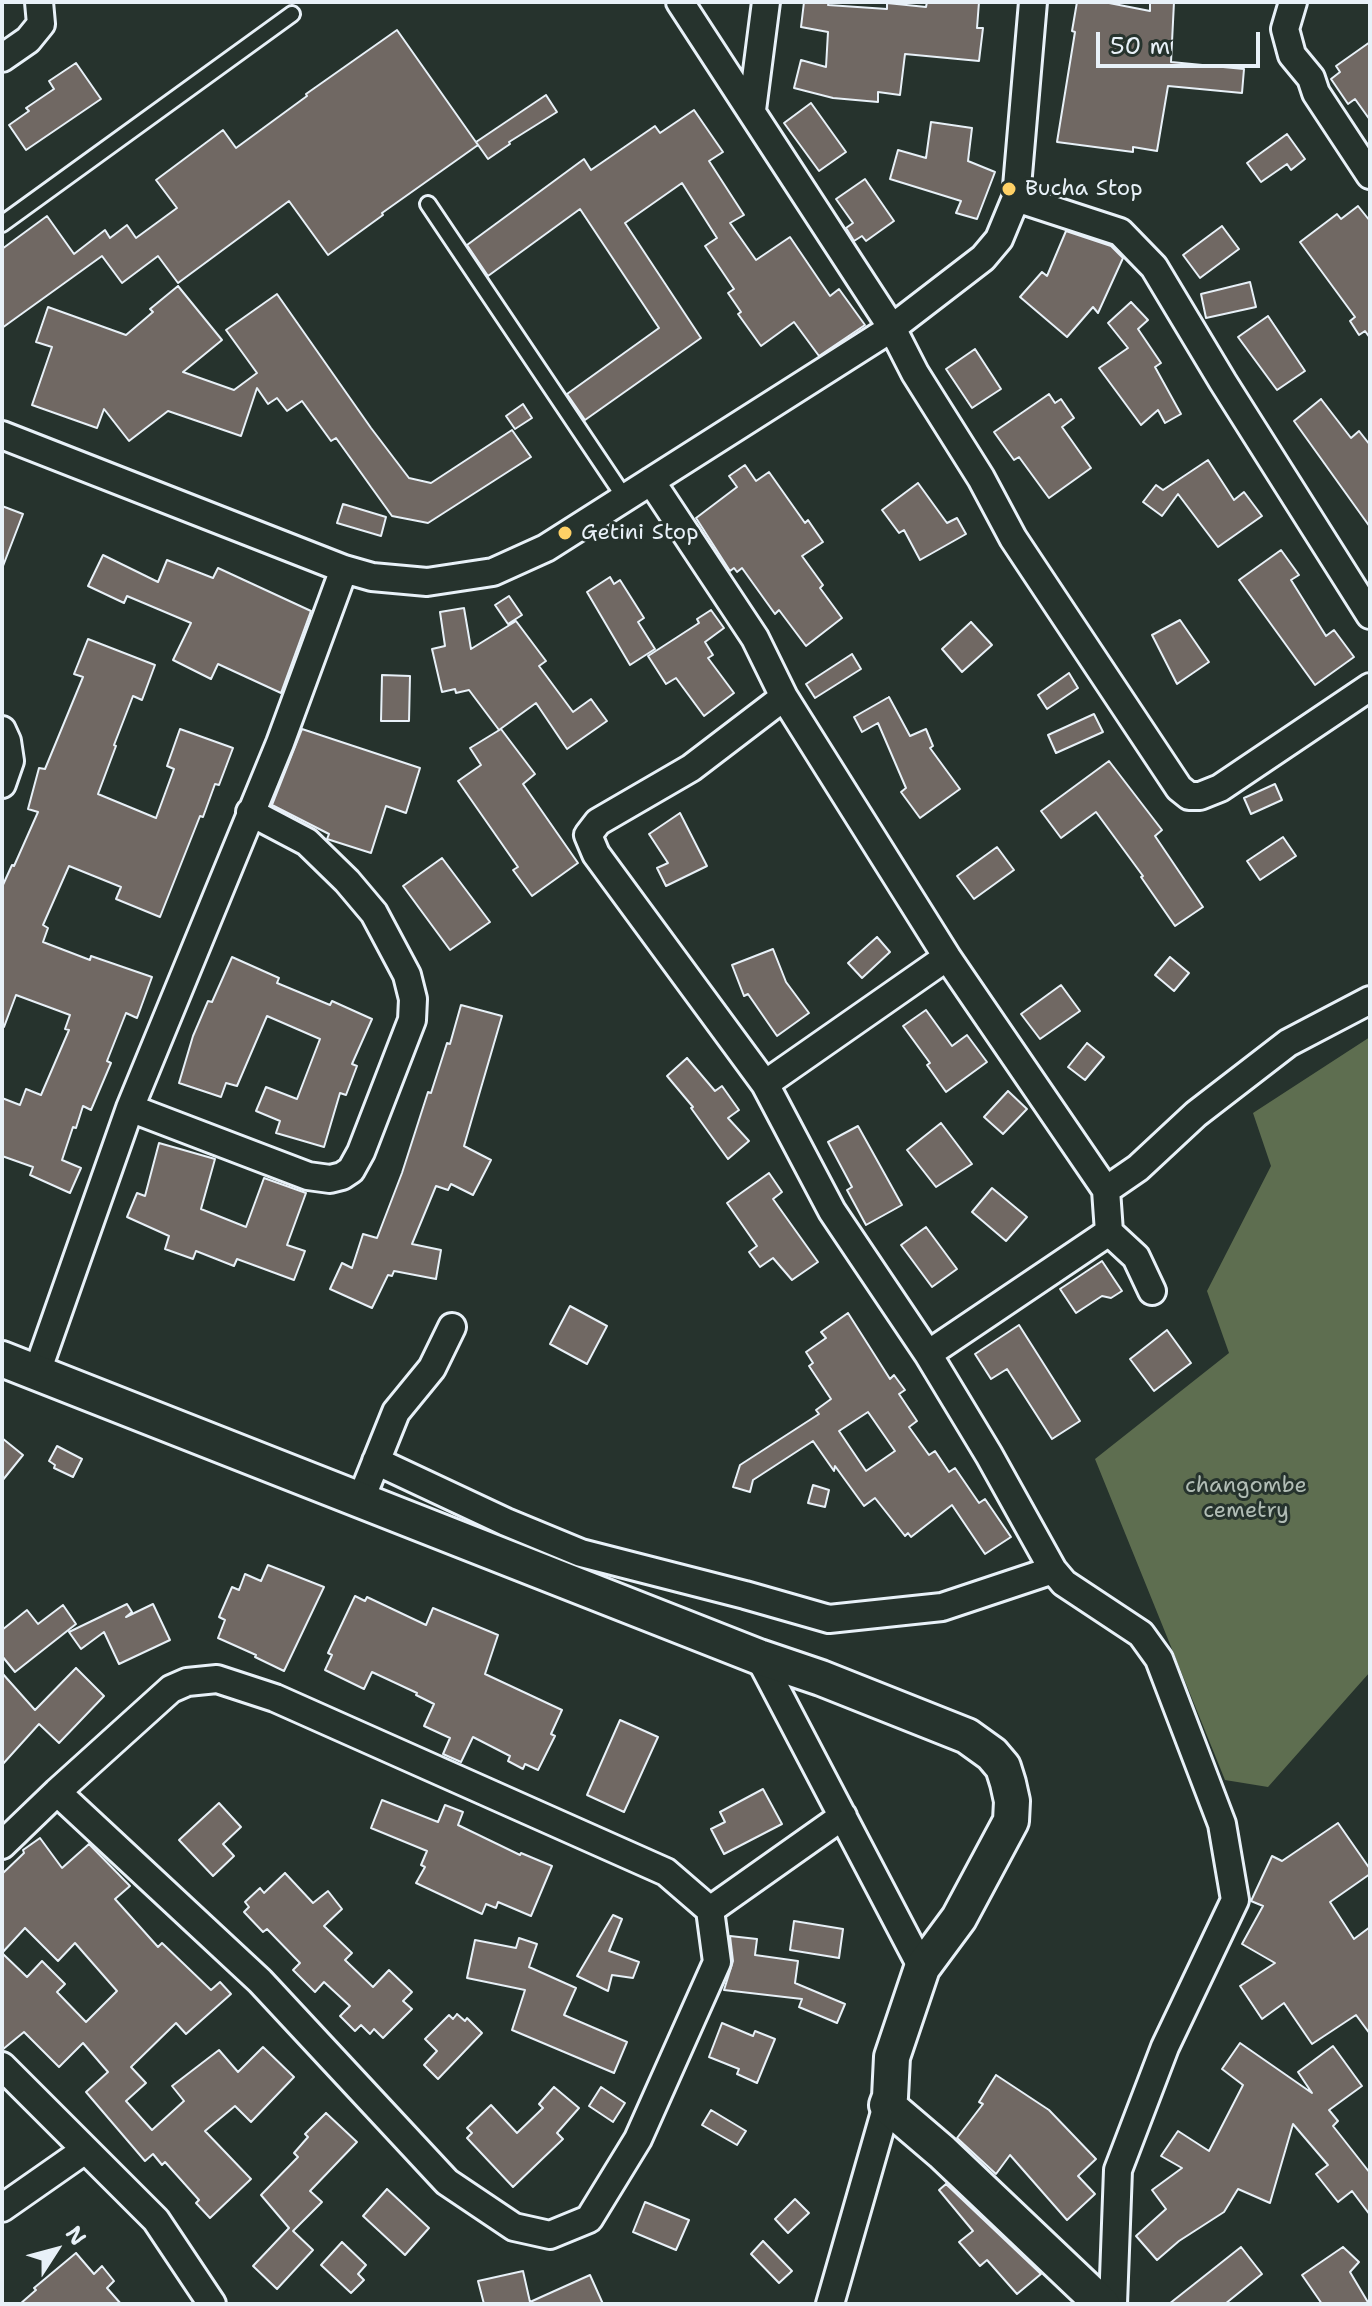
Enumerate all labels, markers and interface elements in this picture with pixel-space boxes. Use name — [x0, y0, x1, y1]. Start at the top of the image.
scale bar — [1100, 16, 1264, 66]
text: 50 m — [1110, 30, 1170, 62]
place label: Bucha Stop — [1025, 176, 1142, 202]
marker: Bucha Stop — [1000, 180, 1018, 198]
place label: Getini Stop — [581, 520, 699, 546]
marker: Getini Stop — [556, 524, 574, 542]
park label: changombe cemetry — [1185, 1473, 1307, 1524]
north arrow — [16, 2210, 96, 2290]
text: N — [59, 2220, 93, 2251]

